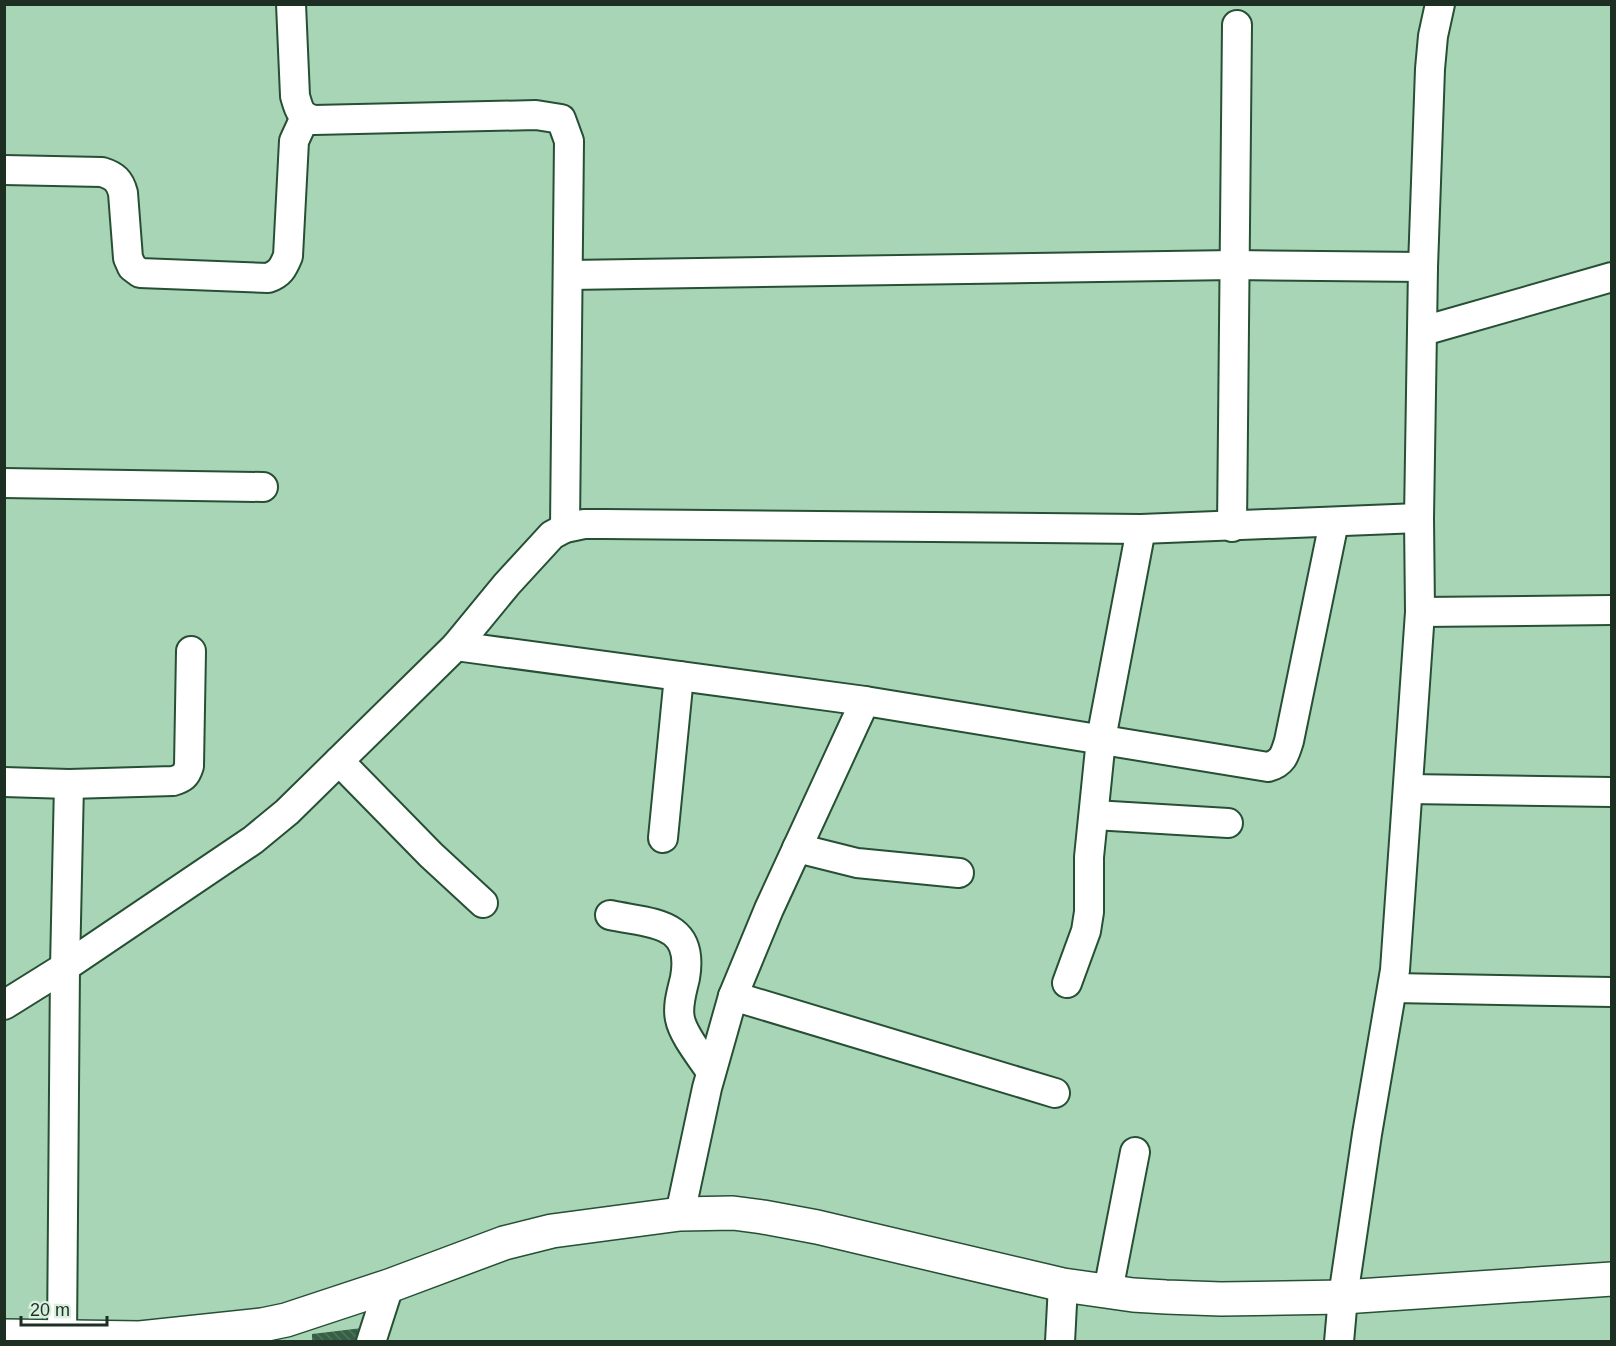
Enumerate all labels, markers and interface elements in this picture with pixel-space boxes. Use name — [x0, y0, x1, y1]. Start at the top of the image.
scale bar — [21, 1289, 106, 1327]
text: 20 m — [30, 1300, 70, 1320]

